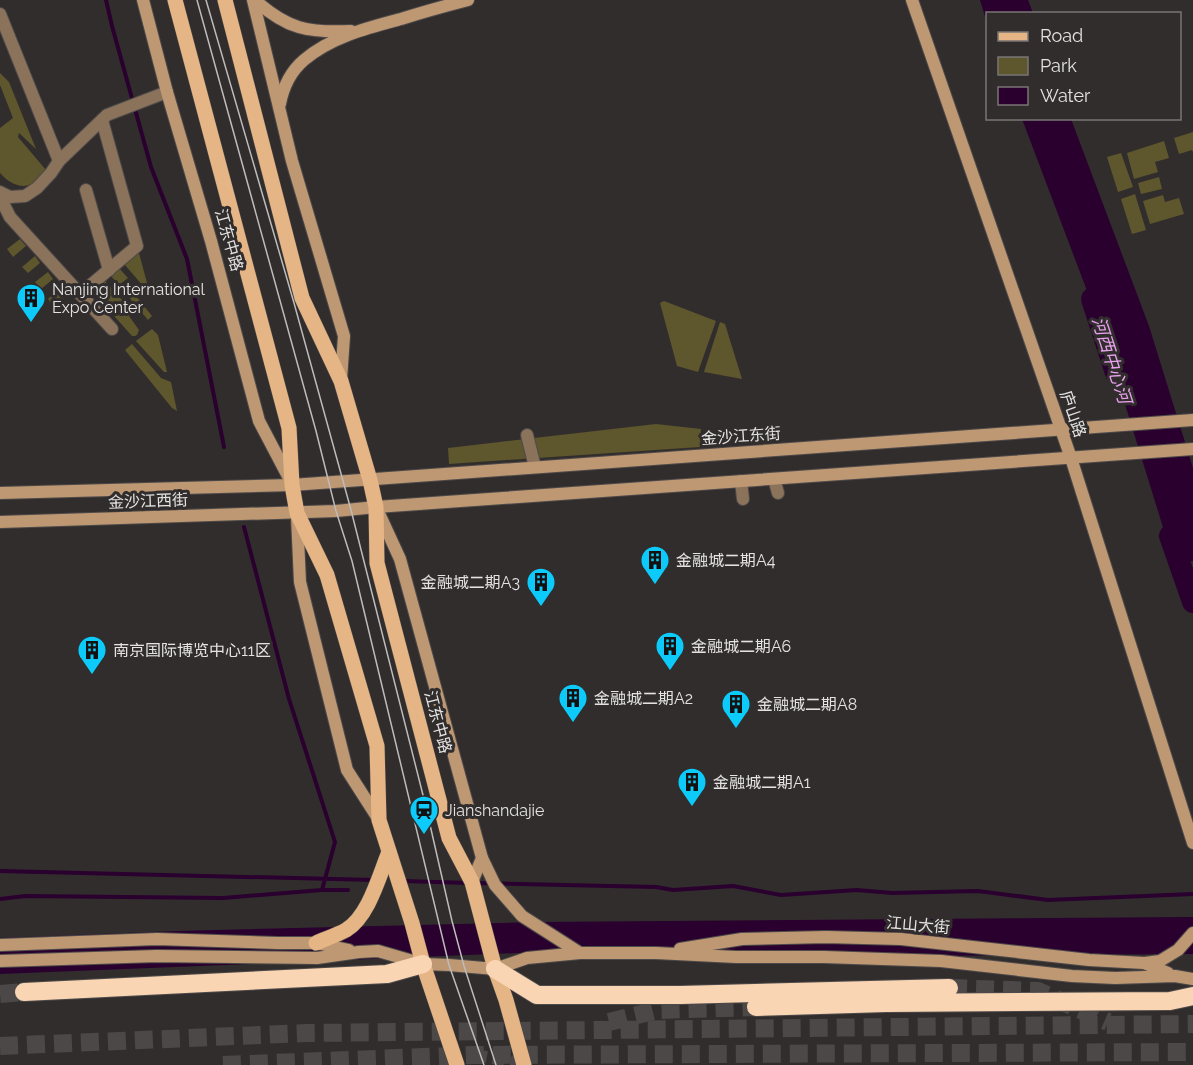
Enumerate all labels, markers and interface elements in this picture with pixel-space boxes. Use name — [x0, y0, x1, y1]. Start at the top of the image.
legend — [986, 12, 1181, 120]
text: Road — [1040, 25, 1083, 46]
text: Park — [1040, 55, 1077, 76]
text: Water — [1040, 85, 1091, 106]
street label: 江东中路 — [211, 207, 247, 273]
place label: Nanjing International Expo Center — [52, 280, 206, 317]
building icon: Nanjing International Expo Center — [15, 282, 47, 324]
water label: 河西中心河 — [1088, 314, 1137, 409]
street label: 庐山路 — [1056, 388, 1090, 440]
street label: 金沙江东街 — [700, 424, 782, 448]
street label: 金沙江西街 — [108, 490, 188, 512]
building icon: 金融城二期A4 — [639, 544, 671, 586]
place label: 金融城二期A4 — [676, 551, 776, 570]
building icon: 金融城二期A3 — [525, 566, 557, 608]
place label: 金融城二期A3 — [421, 573, 520, 592]
building icon: 金融城二期A6 — [654, 630, 686, 672]
building icon: 南京国际博览中心11区 — [76, 634, 108, 676]
place label: 金融城二期A6 — [691, 637, 791, 656]
place label: 南京国际博览中心11区 — [113, 641, 271, 660]
building icon: 金融城二期A2 — [557, 682, 589, 724]
building icon: 金融城二期A8 — [720, 688, 752, 730]
street label: 江东中路 — [421, 689, 455, 755]
place label: 金融城二期A2 — [594, 689, 693, 708]
place label: 金融城二期A8 — [757, 695, 857, 714]
building icon: 金融城二期A1 — [676, 766, 708, 808]
place label: 金融城二期A1 — [713, 773, 811, 792]
station icon: Jianshandajie — [408, 794, 440, 836]
place label: Jianshandajie — [445, 801, 545, 820]
street label: 江山大街 — [885, 913, 951, 937]

